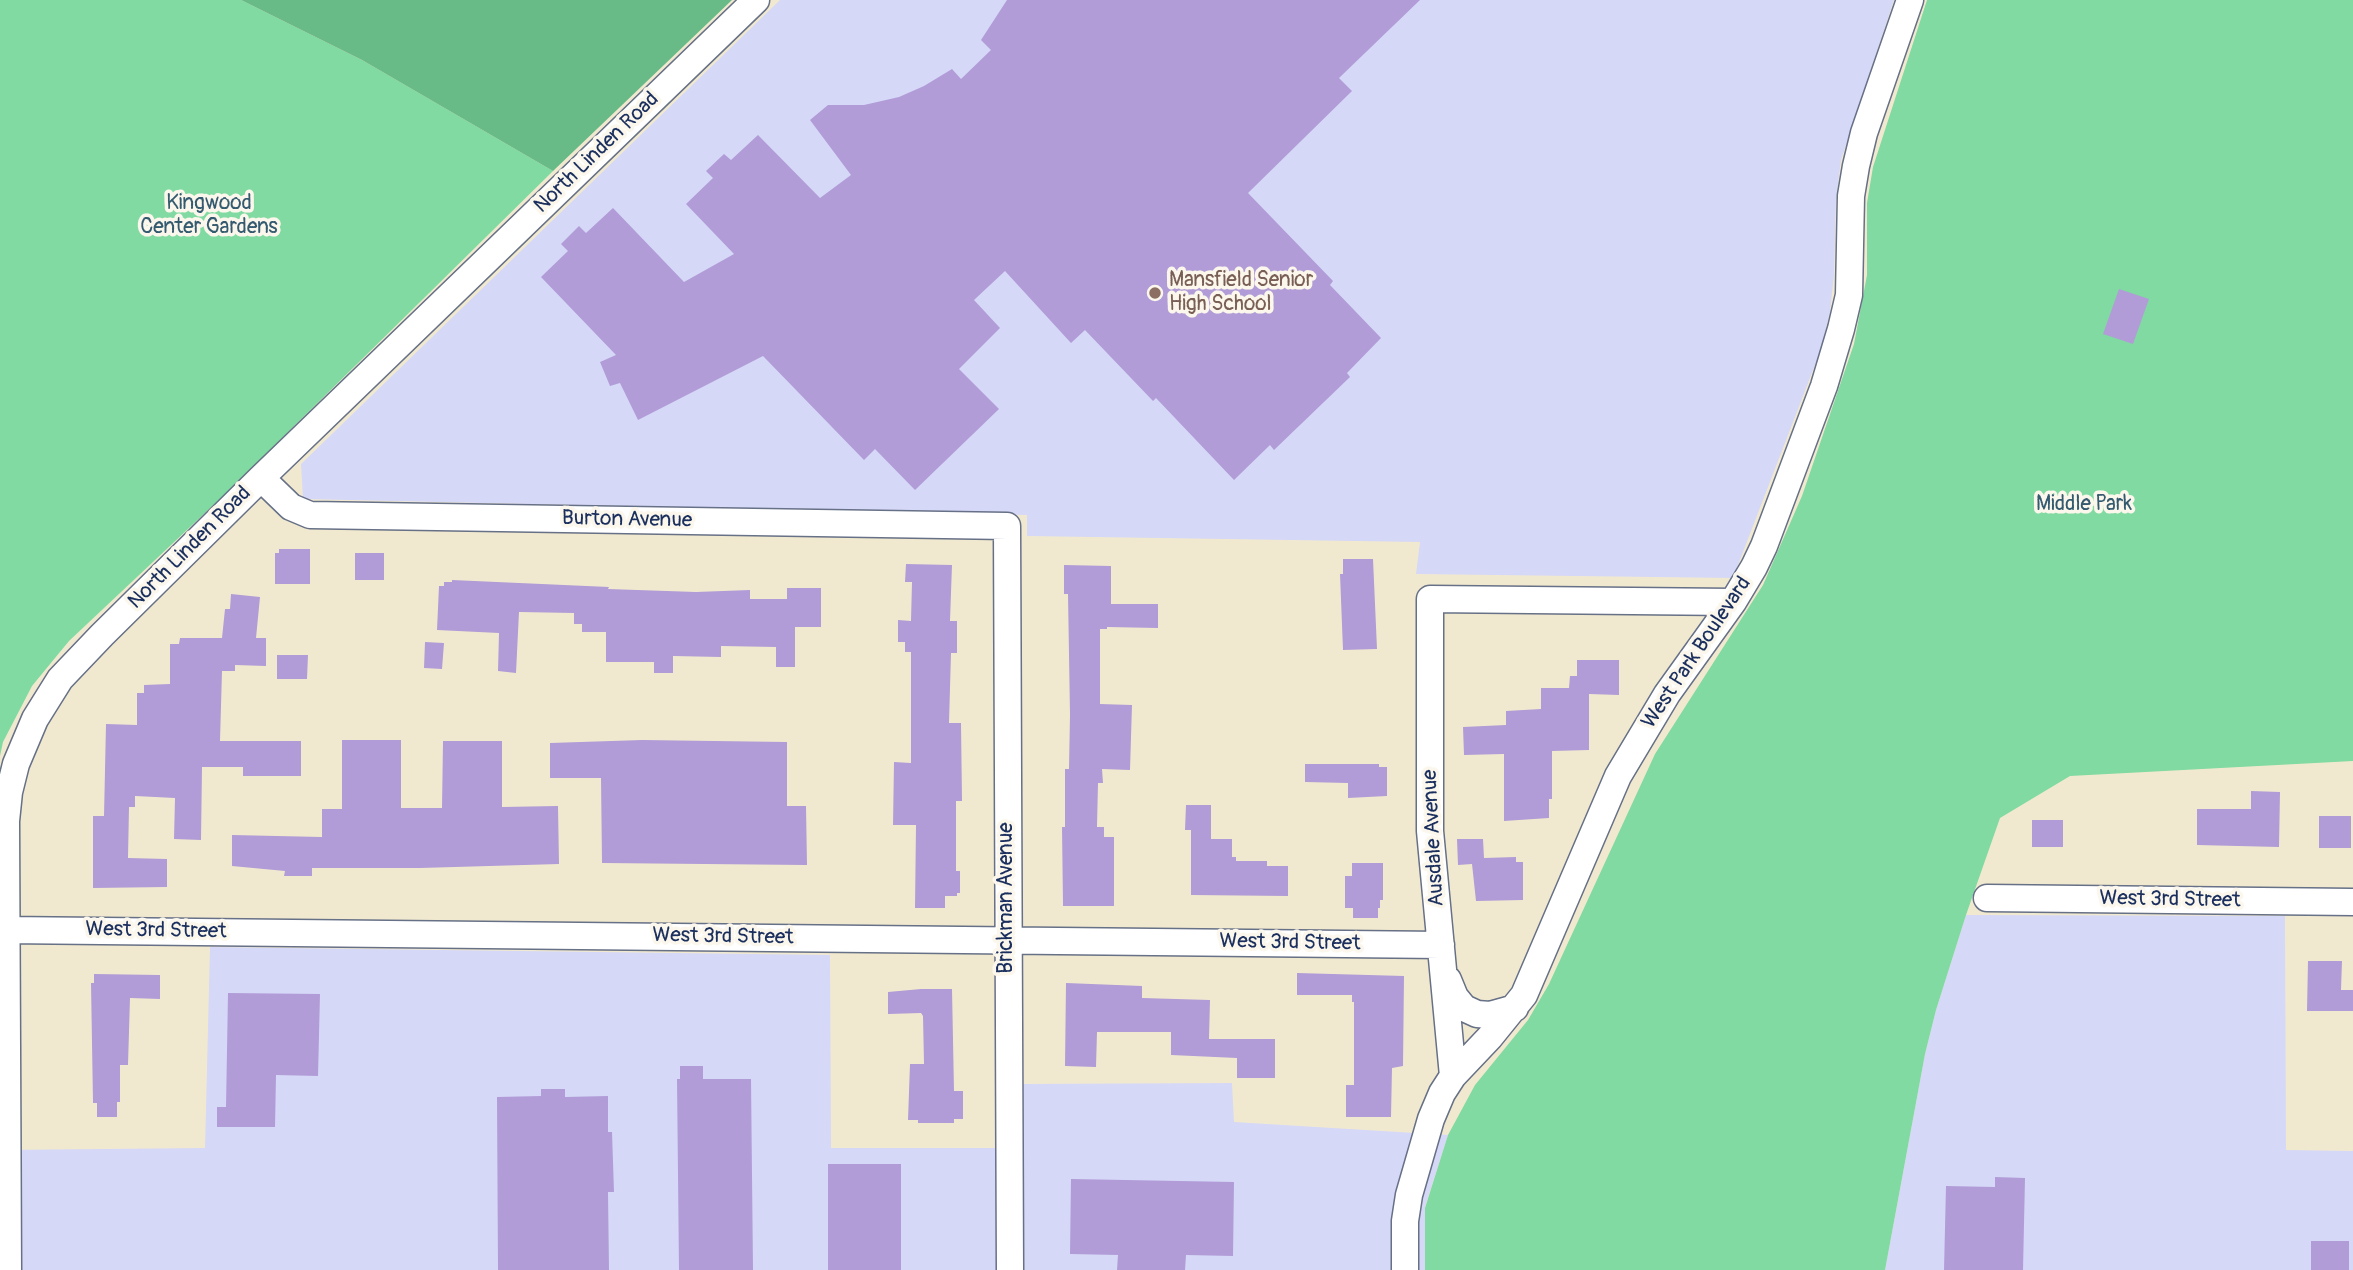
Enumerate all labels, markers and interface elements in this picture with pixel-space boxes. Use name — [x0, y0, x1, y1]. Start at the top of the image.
street label: North Linden Road — [529, 87, 665, 219]
park label: Kingwood Center Gardens — [140, 191, 278, 241]
place label: Mansfield Senior High School — [1169, 268, 1313, 318]
marker: Mansfield Senior High School — [1147, 285, 1163, 301]
street label: North Linden Road — [123, 481, 257, 615]
park label: Middle Park — [2036, 492, 2132, 518]
street label: Burton Avenue — [562, 506, 692, 534]
street label: West Park Boulevard — [1637, 572, 1757, 734]
street label: Ausdale Avenue — [1418, 769, 1450, 907]
street label: Brickman Avenue — [994, 822, 1020, 974]
street label: West 3rd Street — [2099, 886, 2241, 914]
street label: West 3rd Street — [85, 917, 227, 945]
street label: West 3rd Street — [652, 923, 794, 951]
street label: West 3rd Street — [1219, 929, 1361, 957]

